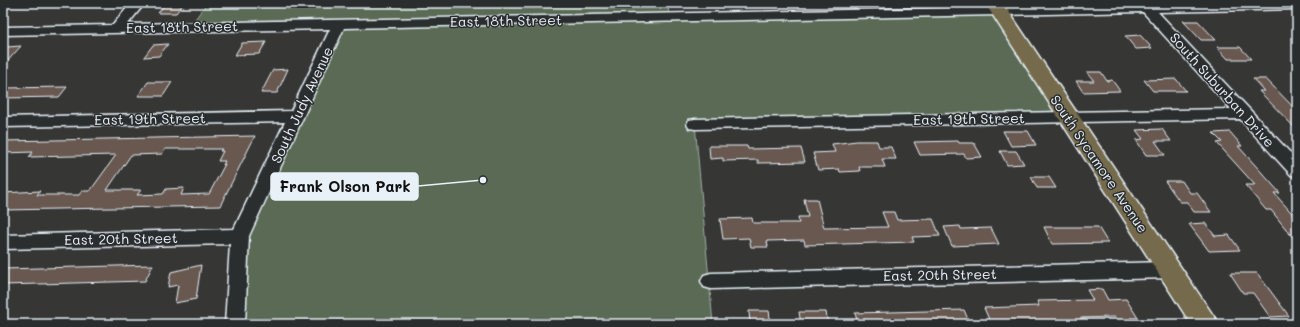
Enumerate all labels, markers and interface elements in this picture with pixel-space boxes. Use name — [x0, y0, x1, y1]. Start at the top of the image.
street label: East 18th Street — [450, 10, 562, 31]
street label: East 18th Street — [126, 16, 238, 37]
street label: South Suburban Drive — [1166, 28, 1279, 151]
street label: South Judy Avenue — [266, 43, 337, 166]
street label: South Sycamore Avenue — [1046, 91, 1153, 236]
street label: East 19th Street — [94, 108, 206, 129]
street label: East 19th Street — [913, 108, 1025, 129]
callout: Frank Olson Park — [271, 173, 418, 200]
text: Frank Olson Park — [280, 176, 411, 196]
street label: East 20th Street — [64, 228, 178, 249]
street label: East 20th Street — [883, 264, 997, 285]

